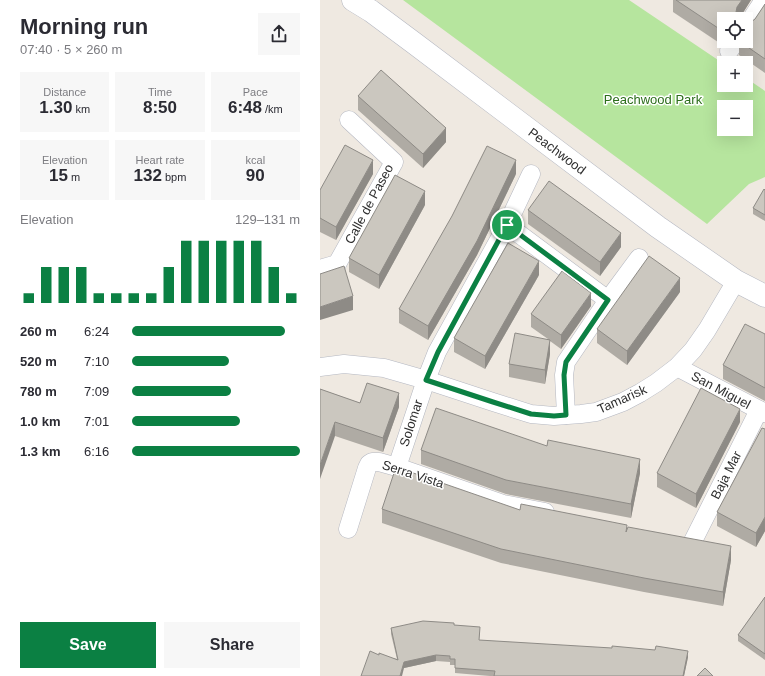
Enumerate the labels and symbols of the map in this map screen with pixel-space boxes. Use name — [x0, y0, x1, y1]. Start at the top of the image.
park label: Peachwood Park — [604, 92, 703, 107]
street label: Peachwood — [525, 125, 589, 177]
street label: Calle de Paseo — [342, 162, 396, 246]
pin — [490, 208, 524, 242]
street label: San Miguel — [689, 368, 753, 412]
street label: Tamarisk — [595, 381, 649, 416]
street label: Solomar — [396, 397, 426, 448]
street label: Baja Mar — [708, 448, 745, 502]
street label: Serra Vista — [380, 457, 447, 491]

